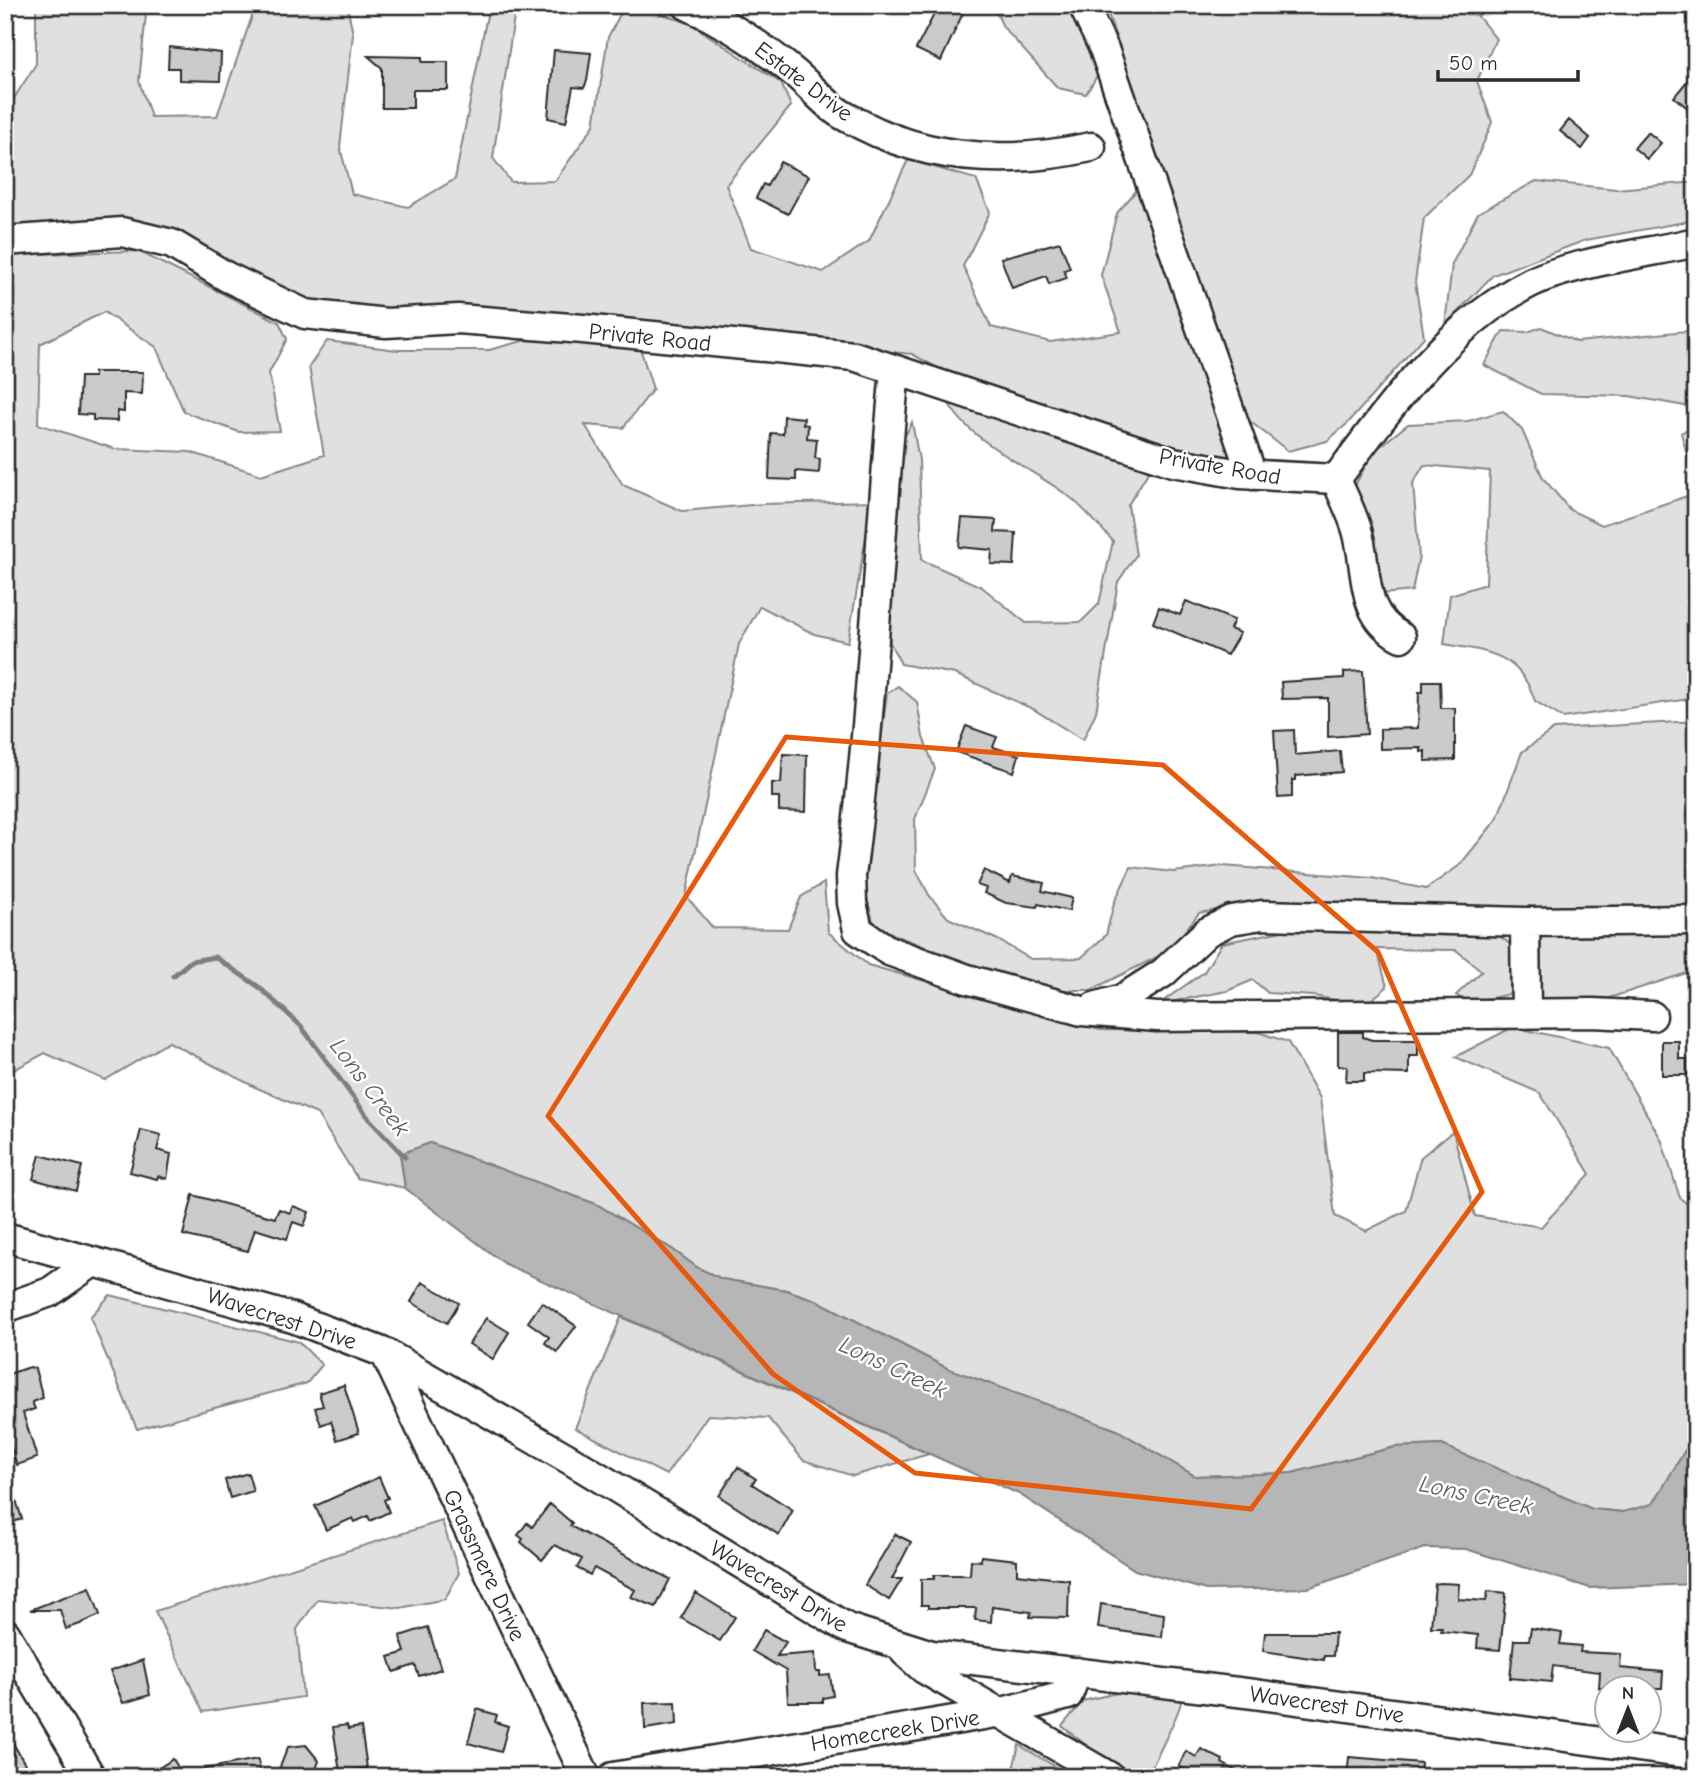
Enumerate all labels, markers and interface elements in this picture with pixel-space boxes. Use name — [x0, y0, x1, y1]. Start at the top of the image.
street label: Estate Drive — [749, 36, 858, 127]
scale bar — [1438, 38, 1578, 82]
text: 50 m — [1449, 51, 1498, 75]
street label: Private Road — [587, 318, 713, 357]
street label: Private Road — [1157, 443, 1283, 490]
water label: Lons Creek — [324, 1033, 416, 1142]
street label: Wavecrest Drive — [204, 1282, 360, 1355]
water label: Lons Creek — [835, 1330, 951, 1404]
water label: Lons Creek — [1417, 1469, 1536, 1521]
street label: Grassmere Drive — [438, 1485, 531, 1645]
street label: Wavecrest Drive — [705, 1535, 852, 1638]
north arrow — [1592, 1674, 1662, 1744]
street label: Wavecrest Drive — [1248, 1680, 1406, 1729]
text: N — [1622, 1682, 1634, 1704]
street label: Homecreek Drive — [809, 1704, 981, 1757]

